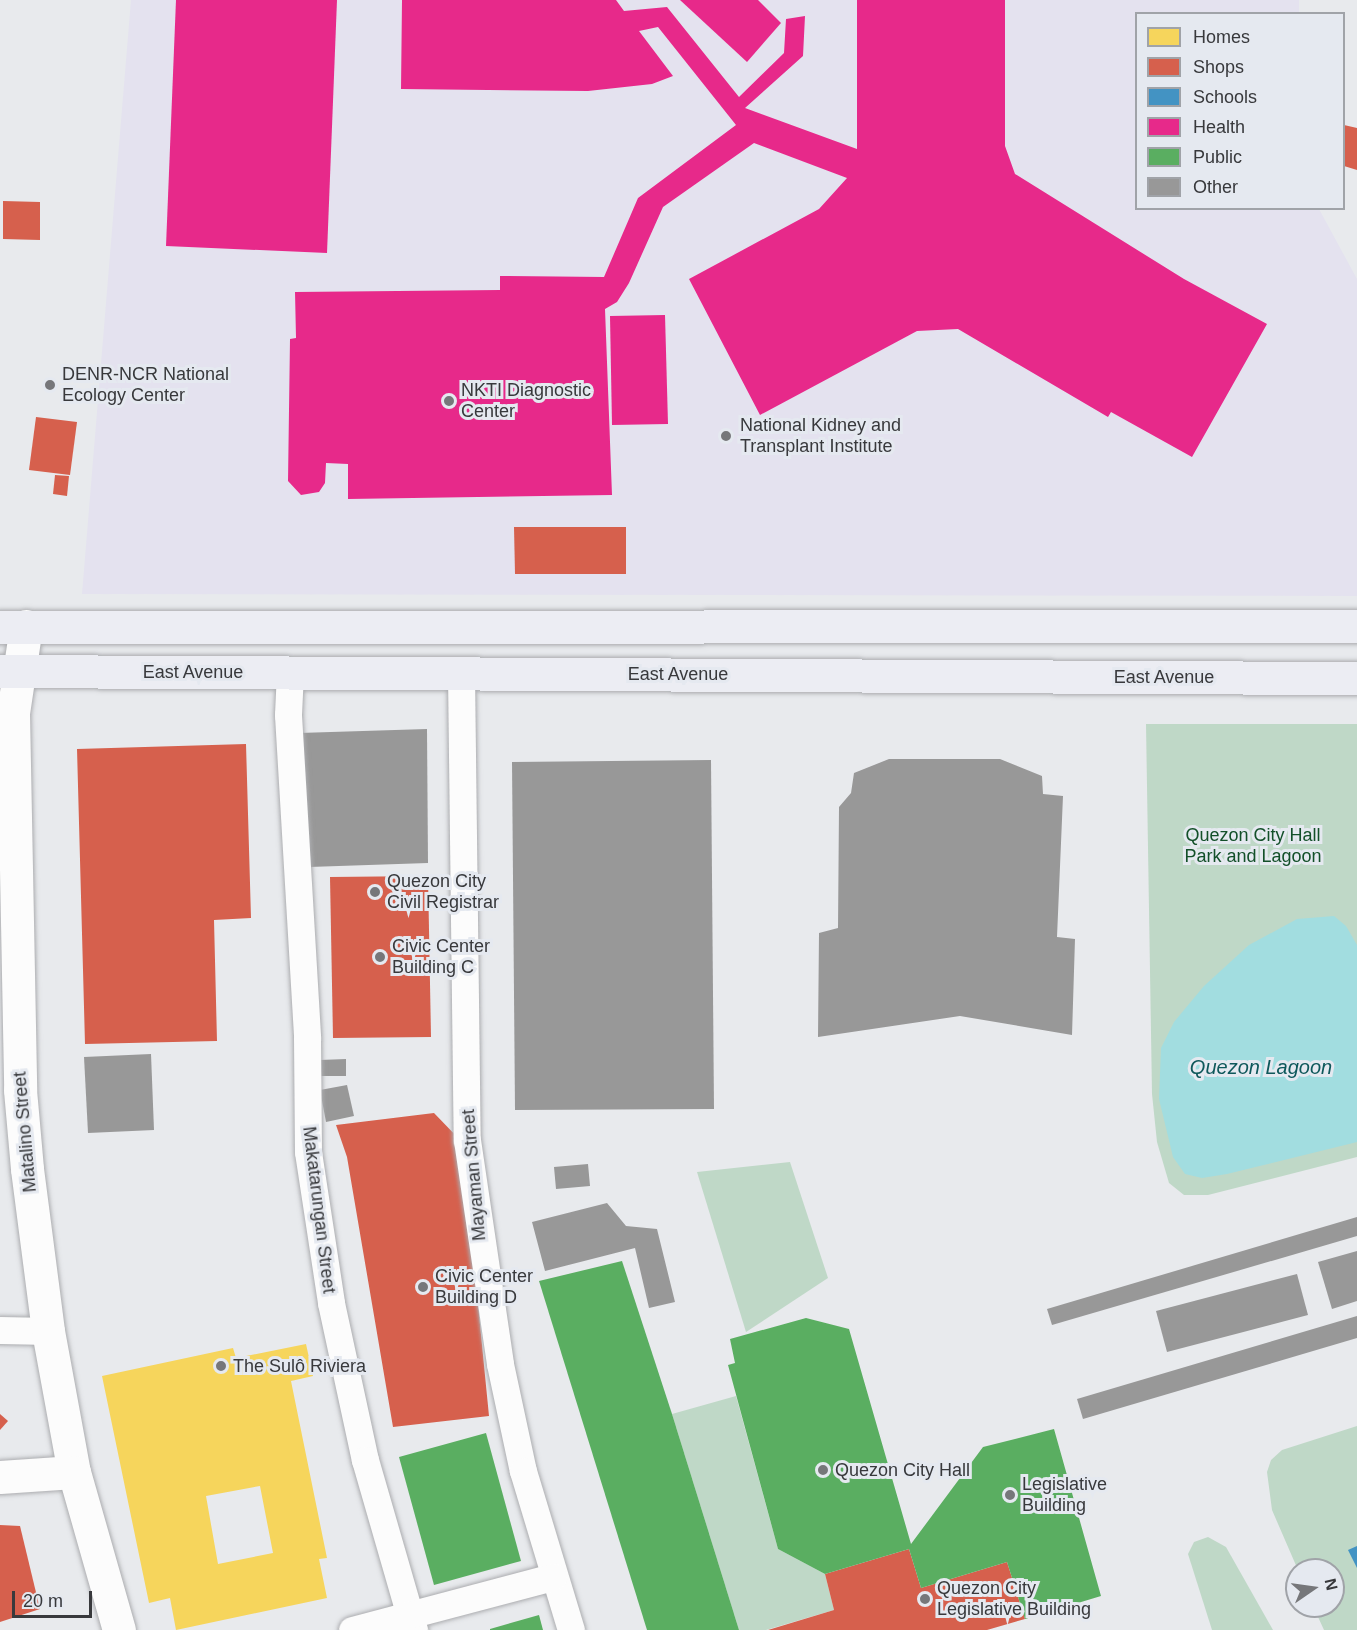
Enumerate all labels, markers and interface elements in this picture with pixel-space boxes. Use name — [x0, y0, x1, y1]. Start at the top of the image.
legend — [1135, 12, 1345, 210]
text: Homes — [1193, 27, 1250, 47]
text: Shops — [1193, 57, 1244, 77]
text: Schools — [1193, 87, 1257, 107]
text: Health — [1193, 117, 1245, 137]
text: Public — [1193, 147, 1242, 167]
text: Other — [1193, 177, 1238, 197]
place label: DENR-NCR National Ecology Center — [62, 364, 229, 406]
marker: DENR-NCR National Ecology Center — [43, 378, 57, 392]
place label: NKTI Diagnostic Center — [461, 380, 591, 422]
marker: NKTI Diagnostic Center — [442, 394, 456, 408]
place label: National Kidney and Transplant Institute — [740, 415, 901, 458]
marker: National Kidney and Transplant Institute — [717, 427, 735, 445]
street label: East Avenue — [142, 661, 244, 683]
street label: East Avenue — [627, 663, 729, 685]
street label: East Avenue — [1113, 666, 1215, 688]
park label: Quezon City Hall Park and Lagoon — [1184, 825, 1322, 868]
place label: Quezon City Civil Registrar — [387, 871, 499, 914]
marker: Quezon City Civil Registrar — [368, 885, 382, 899]
place label: Civic Center Building C — [392, 936, 490, 978]
marker: Civic Center Building C — [373, 950, 387, 964]
water label: Quezon Lagoon — [1190, 1055, 1332, 1079]
street label: Matalino Street — [9, 1071, 41, 1193]
street label: Mayaman Street — [457, 1108, 491, 1242]
street label: Makatarungan Street — [298, 1125, 340, 1295]
place label: Civic Center Building D — [435, 1266, 533, 1308]
marker: Civic Center Building D — [416, 1280, 430, 1294]
place label: The Sulô Riviera — [233, 1355, 366, 1377]
marker: The Sulô Riviera — [214, 1359, 228, 1373]
place label: Quezon City Hall — [835, 1459, 970, 1481]
marker: Quezon City Hall — [816, 1463, 830, 1477]
place label: Legislative Building — [1022, 1474, 1107, 1516]
marker: Legislative Building — [1003, 1488, 1017, 1502]
north arrow — [1285, 1558, 1345, 1618]
text: N — [1321, 1577, 1341, 1592]
place label: Quezon City Legislative Building — [937, 1578, 1091, 1620]
scale bar — [15, 1579, 94, 1617]
text: 20 m — [23, 1591, 63, 1611]
marker: Quezon City Legislative Building — [918, 1592, 932, 1606]

